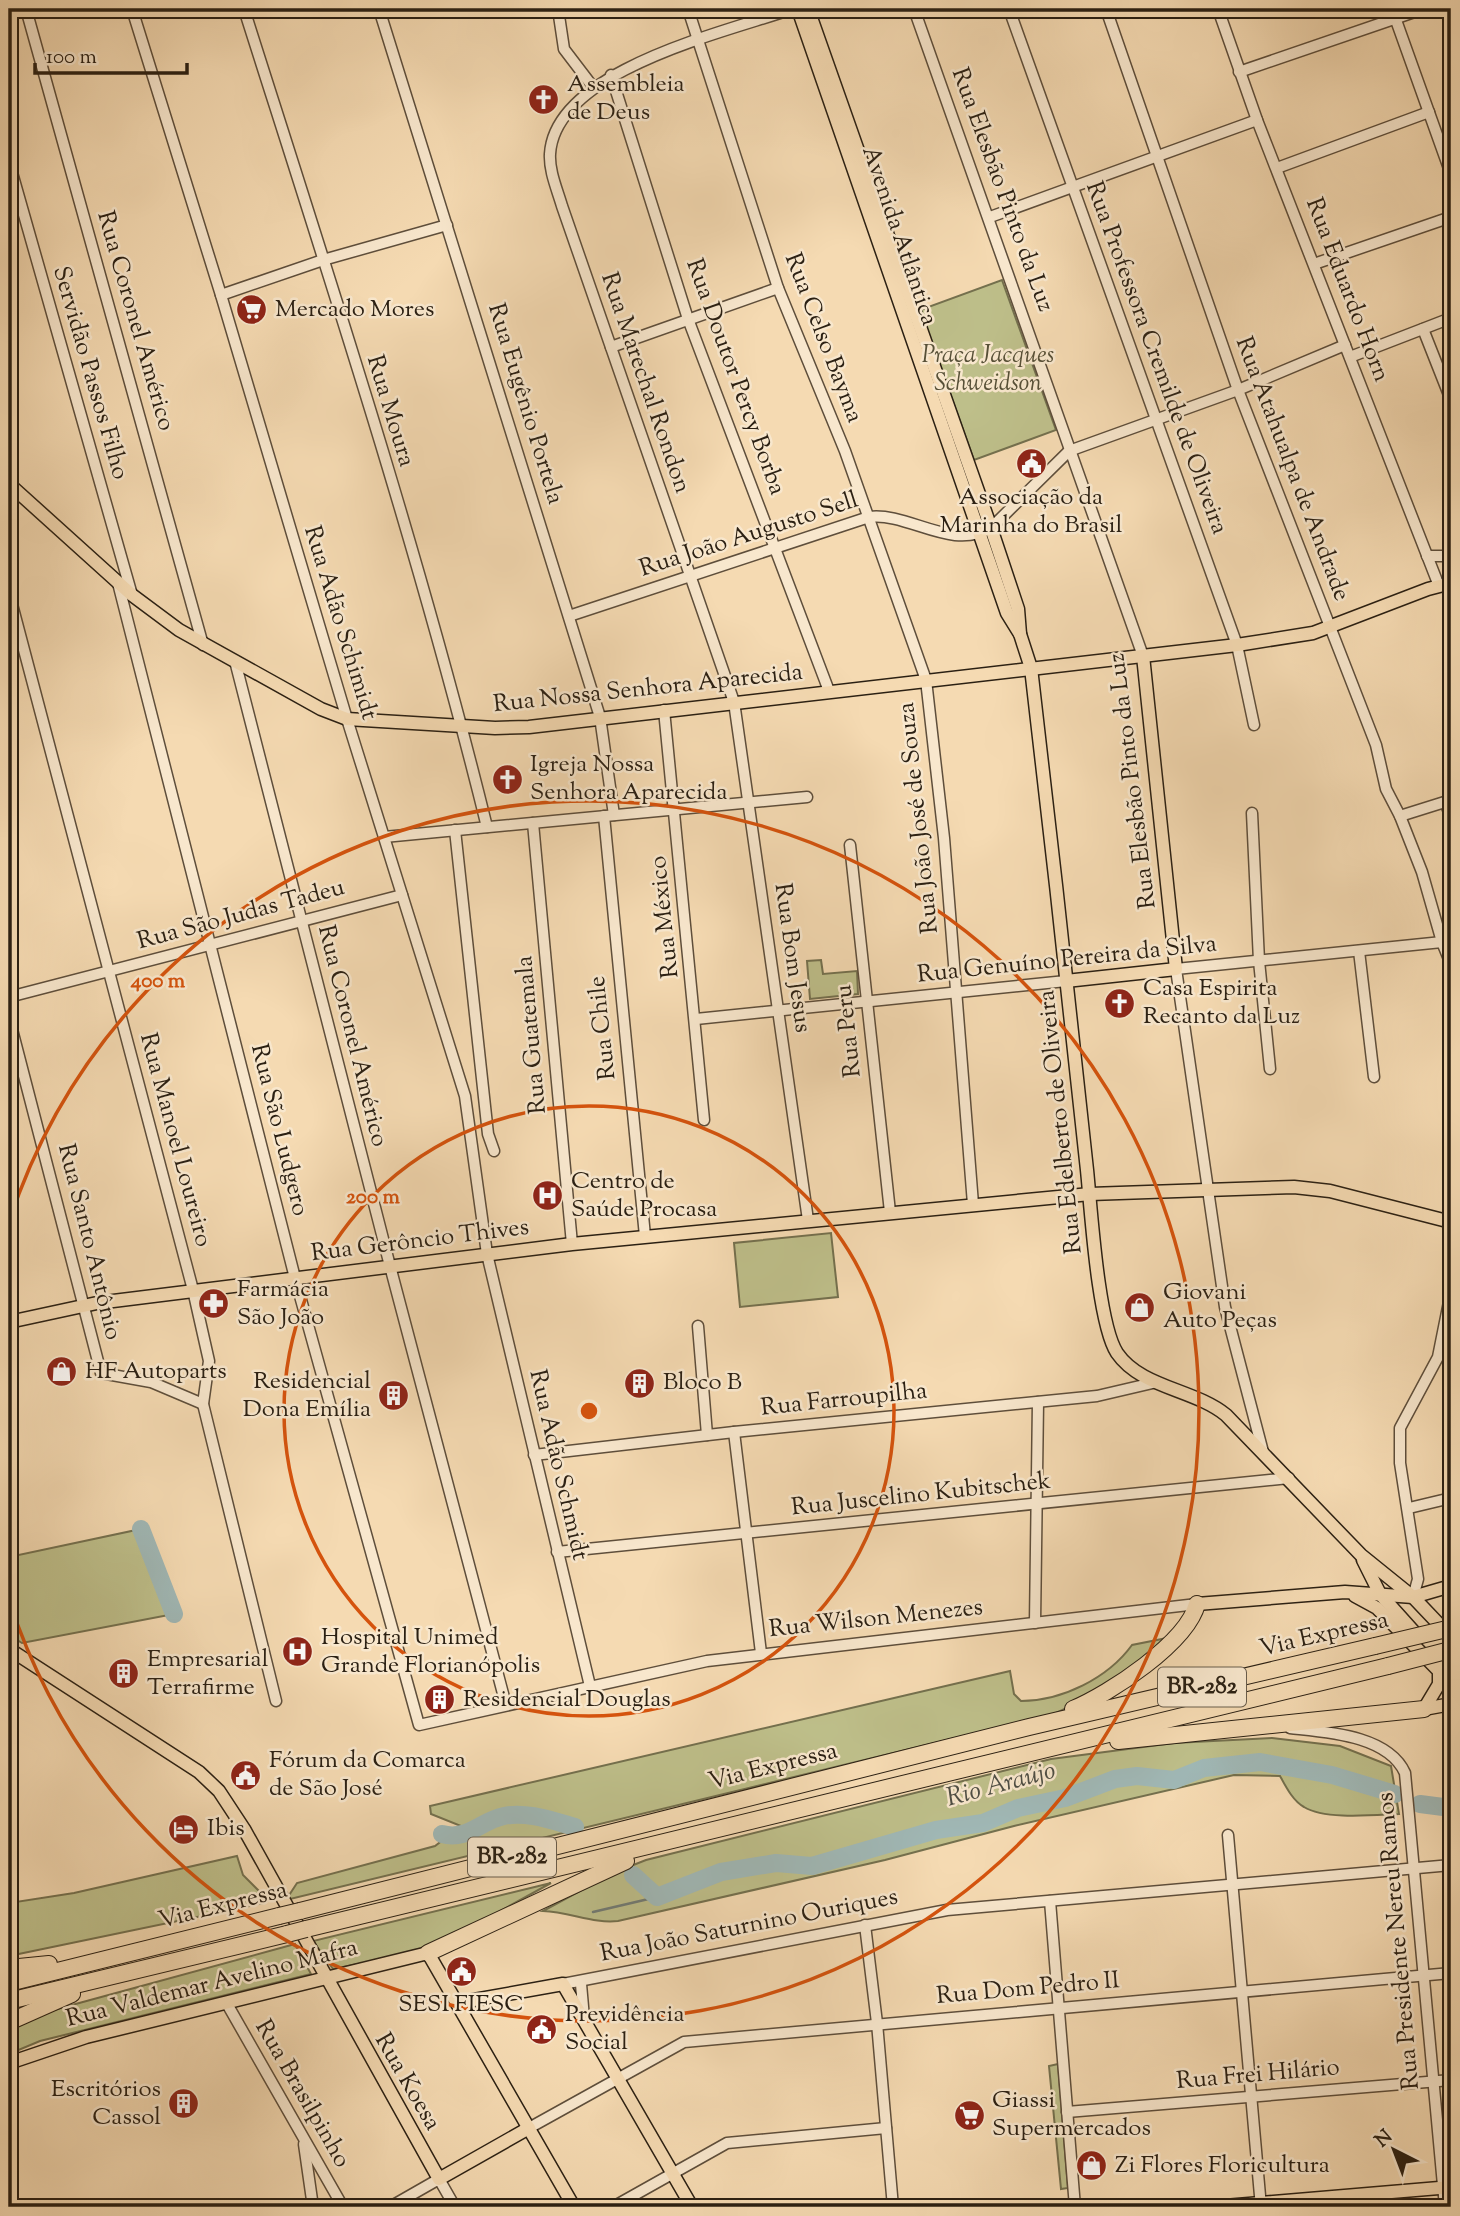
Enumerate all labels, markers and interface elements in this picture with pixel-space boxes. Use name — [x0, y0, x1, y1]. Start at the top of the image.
scale bar — [35, 32, 187, 76]
text: 100 m — [46, 43, 97, 73]
street label: Rua Elesbão Pinto da Luz — [942, 63, 1062, 317]
place label: Assembleia de Deus — [567, 68, 685, 130]
church icon: Assembleia de Deus — [527, 82, 561, 116]
street label: Avenida Atlântica — [852, 142, 946, 330]
street label: Rua Professora Cremilde de Oliveira — [1076, 177, 1236, 539]
street label: Rua Eduardo Horn — [1296, 193, 1398, 387]
street label: Rua Coronel Américo — [87, 207, 183, 435]
street label: Rua Celso Bayma — [775, 248, 871, 428]
street label: Rua Doutor Percy Borba — [676, 254, 794, 500]
street label: Servidão Passos Filho — [43, 262, 137, 484]
street label: Rua Marechal Rondon — [591, 268, 699, 498]
supermarket icon: Mercado Mores — [235, 293, 269, 327]
place label: Mercado Mores — [275, 293, 434, 327]
street label: Rua Eugênio Portela — [478, 299, 572, 509]
street label: Rua Atahualpa de Andrade — [1226, 332, 1358, 606]
park label: Praça Jacques Schweidson — [922, 339, 1054, 401]
street label: Rua Moura — [357, 351, 423, 471]
public building icon: Associação da Marinha do Brasil — [1014, 447, 1048, 481]
place label: Associação da Marinha do Brasil — [940, 481, 1123, 543]
street label: Rua João Augusto Sell — [635, 483, 863, 586]
street label: Rua Adão Schimidt — [294, 522, 386, 724]
street label: Rua Elesbão Pinto da Luz — [1100, 651, 1166, 911]
street label: Rua Nossa Senhora Aparecida — [492, 656, 804, 722]
street label: Rua João José de Souza — [890, 701, 948, 935]
place label: Igreja Nossa Senhora Aparecida — [530, 748, 727, 810]
church icon: Igreja Nossa Senhora Aparecida — [490, 762, 524, 796]
street label: Rua México — [642, 854, 688, 980]
street label: Rua São Judas Tadeu — [133, 871, 349, 959]
street label: Rua Bom Jesus — [765, 881, 819, 1035]
street label: Rua Coronel Américo — [308, 922, 396, 1150]
street label: Rua Genuíno Pereira da Silva — [916, 927, 1218, 993]
street label: Rua Guatemala — [508, 954, 556, 1116]
text: 400 m — [130, 967, 186, 997]
place label: Casa Espirita Recanto da Luz — [1143, 972, 1300, 1034]
street label: Rua Chile — [581, 974, 625, 1082]
street label: Rua Peru — [827, 983, 871, 1079]
church icon: Casa Espirita Recanto da Luz — [1103, 986, 1137, 1020]
street label: Rua Edelberto de Oliveira — [1030, 988, 1092, 1256]
street label: Rua Manoel Loureiro — [130, 1029, 220, 1251]
street label: Rua São Ludgero — [241, 1040, 317, 1220]
street label: Rua Santo Antônio — [48, 1140, 130, 1344]
place label: Centro de Saúde Procasa — [571, 1165, 717, 1227]
hospital icon: Centro de Saúde Procasa — [531, 1179, 565, 1213]
text: 200 m — [346, 1183, 401, 1213]
street label: Rua Gerôncio Thives — [309, 1211, 531, 1271]
place label: Farmácia São João — [237, 1273, 329, 1335]
place label: Giovani Auto Peças — [1163, 1276, 1277, 1338]
pharmacy icon: Farmácia São João — [197, 1287, 231, 1321]
shop icon: Giovani Auto Peças — [1123, 1290, 1157, 1324]
shop icon: HF Autoparts — [45, 1355, 79, 1389]
place label: HF Autoparts — [85, 1355, 227, 1389]
place label: Residencial Dona Emília — [243, 1365, 371, 1427]
street label: Rua Adão Schmidt — [520, 1366, 596, 1564]
building icon: Bloco B — [623, 1366, 657, 1400]
place label: Bloco B — [663, 1366, 742, 1400]
street label: Rua Farroupilha — [759, 1374, 929, 1426]
building icon: Residencial Dona Emília — [377, 1379, 411, 1413]
centre of rings — [577, 1399, 601, 1423]
street label: Rua Juscelino Kubitschek — [790, 1464, 1052, 1526]
street label: Rua Wilson Menezes — [767, 1591, 985, 1647]
street label: Via Expressa — [1256, 1604, 1392, 1666]
place label: Hospital Unimed Grande Florianópolis — [321, 1621, 540, 1683]
hospital icon: Hospital Unimed Grande Florianópolis — [281, 1635, 315, 1669]
place label: Empresarial Terrafirme — [147, 1643, 269, 1705]
building icon: Empresarial Terrafirme — [107, 1657, 141, 1691]
road number: BR-282 — [1158, 1668, 1246, 1706]
building icon: Residencial Douglas — [423, 1683, 457, 1717]
place label: Residencial Douglas — [463, 1683, 671, 1717]
street label: Via Expressa — [705, 1735, 841, 1799]
place label: Fórum da Comarca de São José — [269, 1744, 466, 1806]
water label: Rio Araújo — [942, 1753, 1060, 1817]
public building icon: Fórum da Comarca de São José — [229, 1758, 263, 1792]
street label: Rua Presidente Nereu Ramos — [1369, 1791, 1429, 2091]
hotel icon: Ibis — [167, 1812, 201, 1846]
place label: Ibis — [207, 1812, 245, 1846]
road number: BR-282 — [468, 1838, 556, 1876]
street label: Via Expressa — [155, 1874, 291, 1938]
street label: Rua João Saturnino Ouriques — [597, 1880, 901, 1972]
street label: Rua Valdemar Avelino Mafra — [63, 1931, 361, 2037]
public building icon: SESI FIESC — [444, 1954, 478, 1988]
street label: Rua Dom Pedro II — [935, 1964, 1121, 2014]
place label: SESI FIESC — [398, 1988, 524, 2022]
place label: Previdência Social — [565, 1998, 684, 2060]
public building icon: Previdência Social — [525, 2012, 559, 2046]
street label: Rua Brasilpinho — [246, 2014, 358, 2174]
street label: Rua Koesa — [365, 2027, 449, 2137]
street label: Rua Frei Hilário — [1175, 2051, 1341, 2099]
place label: Escritórios Cassol — [51, 2073, 161, 2135]
place label: Giassi Supermercados — [992, 2084, 1151, 2146]
building icon: Escritórios Cassol — [167, 2087, 201, 2121]
supermarket icon: Giassi Supermercados — [952, 2098, 986, 2132]
north arrow — [1358, 2114, 1428, 2184]
text: N — [1370, 2124, 1399, 2154]
shop icon: Zi Flores Floricultura — [1075, 2149, 1109, 2183]
place label: Zi Flores Floricultura — [1115, 2149, 1330, 2183]

